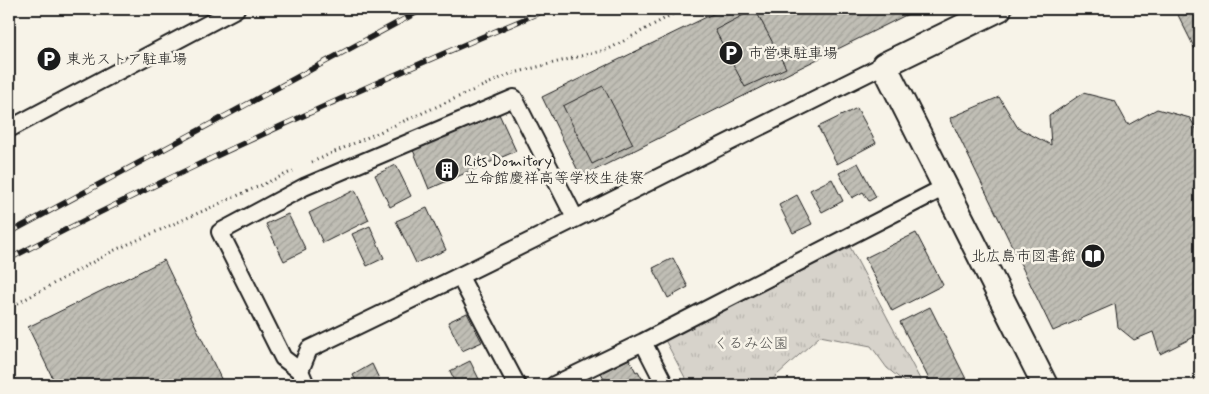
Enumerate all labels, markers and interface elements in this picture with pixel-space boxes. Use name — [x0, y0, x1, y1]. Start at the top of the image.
parking icon: 市営東駐車場 — [718, 40, 744, 66]
place label: 市営東駐車場 — [748, 44, 838, 64]
parking icon: 東光ストア駐車場 — [36, 46, 62, 72]
place label: 東光ストア駐車場 — [66, 50, 187, 70]
place label: Rits Domitory 立命館慶祥高等学校生徒寮 — [464, 152, 644, 189]
building icon: Rits Domitory 立命館慶祥高等学校生徒寮 — [434, 157, 460, 183]
library icon: 北広島市図書館 — [1080, 243, 1106, 269]
place label: 北広島市図書館 — [971, 247, 1076, 267]
park label: くるみ公園 — [713, 334, 789, 354]

